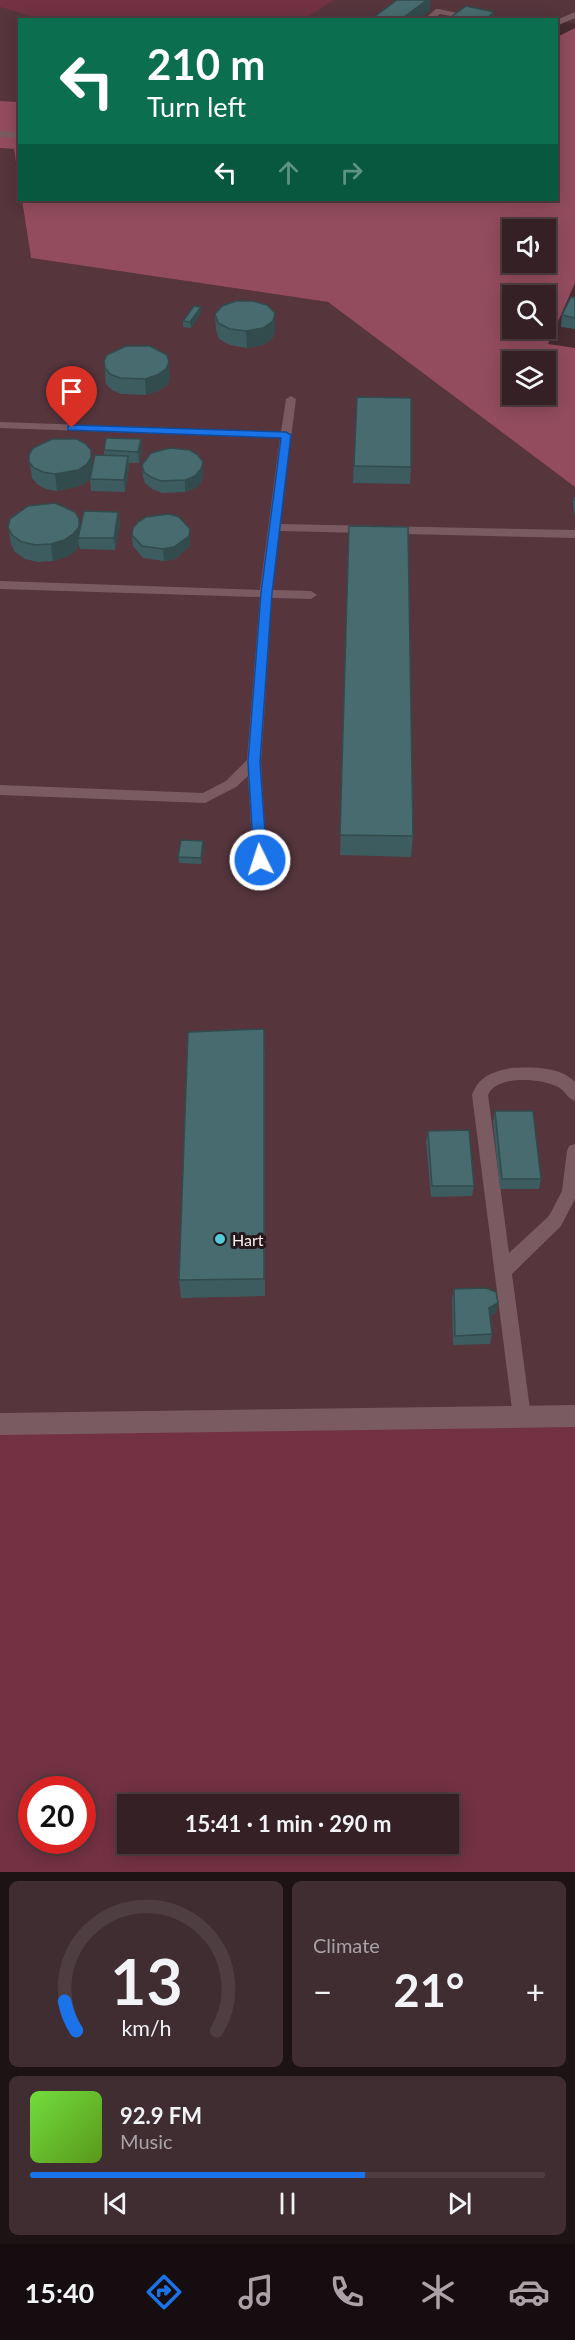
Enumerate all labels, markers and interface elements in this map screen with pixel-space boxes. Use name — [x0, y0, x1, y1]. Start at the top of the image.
text: 210 m — [147, 39, 265, 89]
icon: left — [48, 42, 126, 120]
text: Turn left — [147, 90, 246, 123]
icon: left — [209, 156, 242, 189]
icon: ahead — [272, 156, 305, 189]
icon: right — [335, 156, 368, 189]
map controls — [502, 219, 556, 405]
button: sound — [502, 219, 556, 273]
button: search — [502, 285, 556, 339]
button: layers — [502, 351, 556, 405]
pin — [46, 366, 97, 428]
icon: arrive — [55, 375, 88, 408]
position arrow — [228, 828, 292, 892]
place label: Hart — [232, 1230, 264, 1249]
marker: Hart — [213, 1232, 227, 1246]
speed limit sign: 20 — [18, 1776, 96, 1854]
text: 15:41 · 1 min · 290 m — [185, 1810, 391, 1837]
text: Climate — [313, 1933, 380, 1957]
text: 13 — [110, 1943, 182, 2018]
text: 21° — [394, 1963, 464, 2017]
text: − — [313, 1971, 332, 2011]
text: + — [526, 1971, 545, 2011]
text: km/h — [121, 2015, 171, 2041]
text: 92.9 FM — [120, 2102, 202, 2129]
text: Music — [120, 2129, 173, 2153]
icon: previous — [99, 2187, 132, 2220]
icon: pause — [271, 2187, 304, 2220]
icon: next — [443, 2187, 476, 2220]
icon: directions — [143, 2271, 185, 2313]
icon: music — [235, 2271, 277, 2313]
icon: phone — [326, 2271, 368, 2313]
icon: climate — [417, 2271, 459, 2313]
icon: car — [508, 2271, 550, 2313]
text: 15:40 — [25, 2276, 94, 2309]

